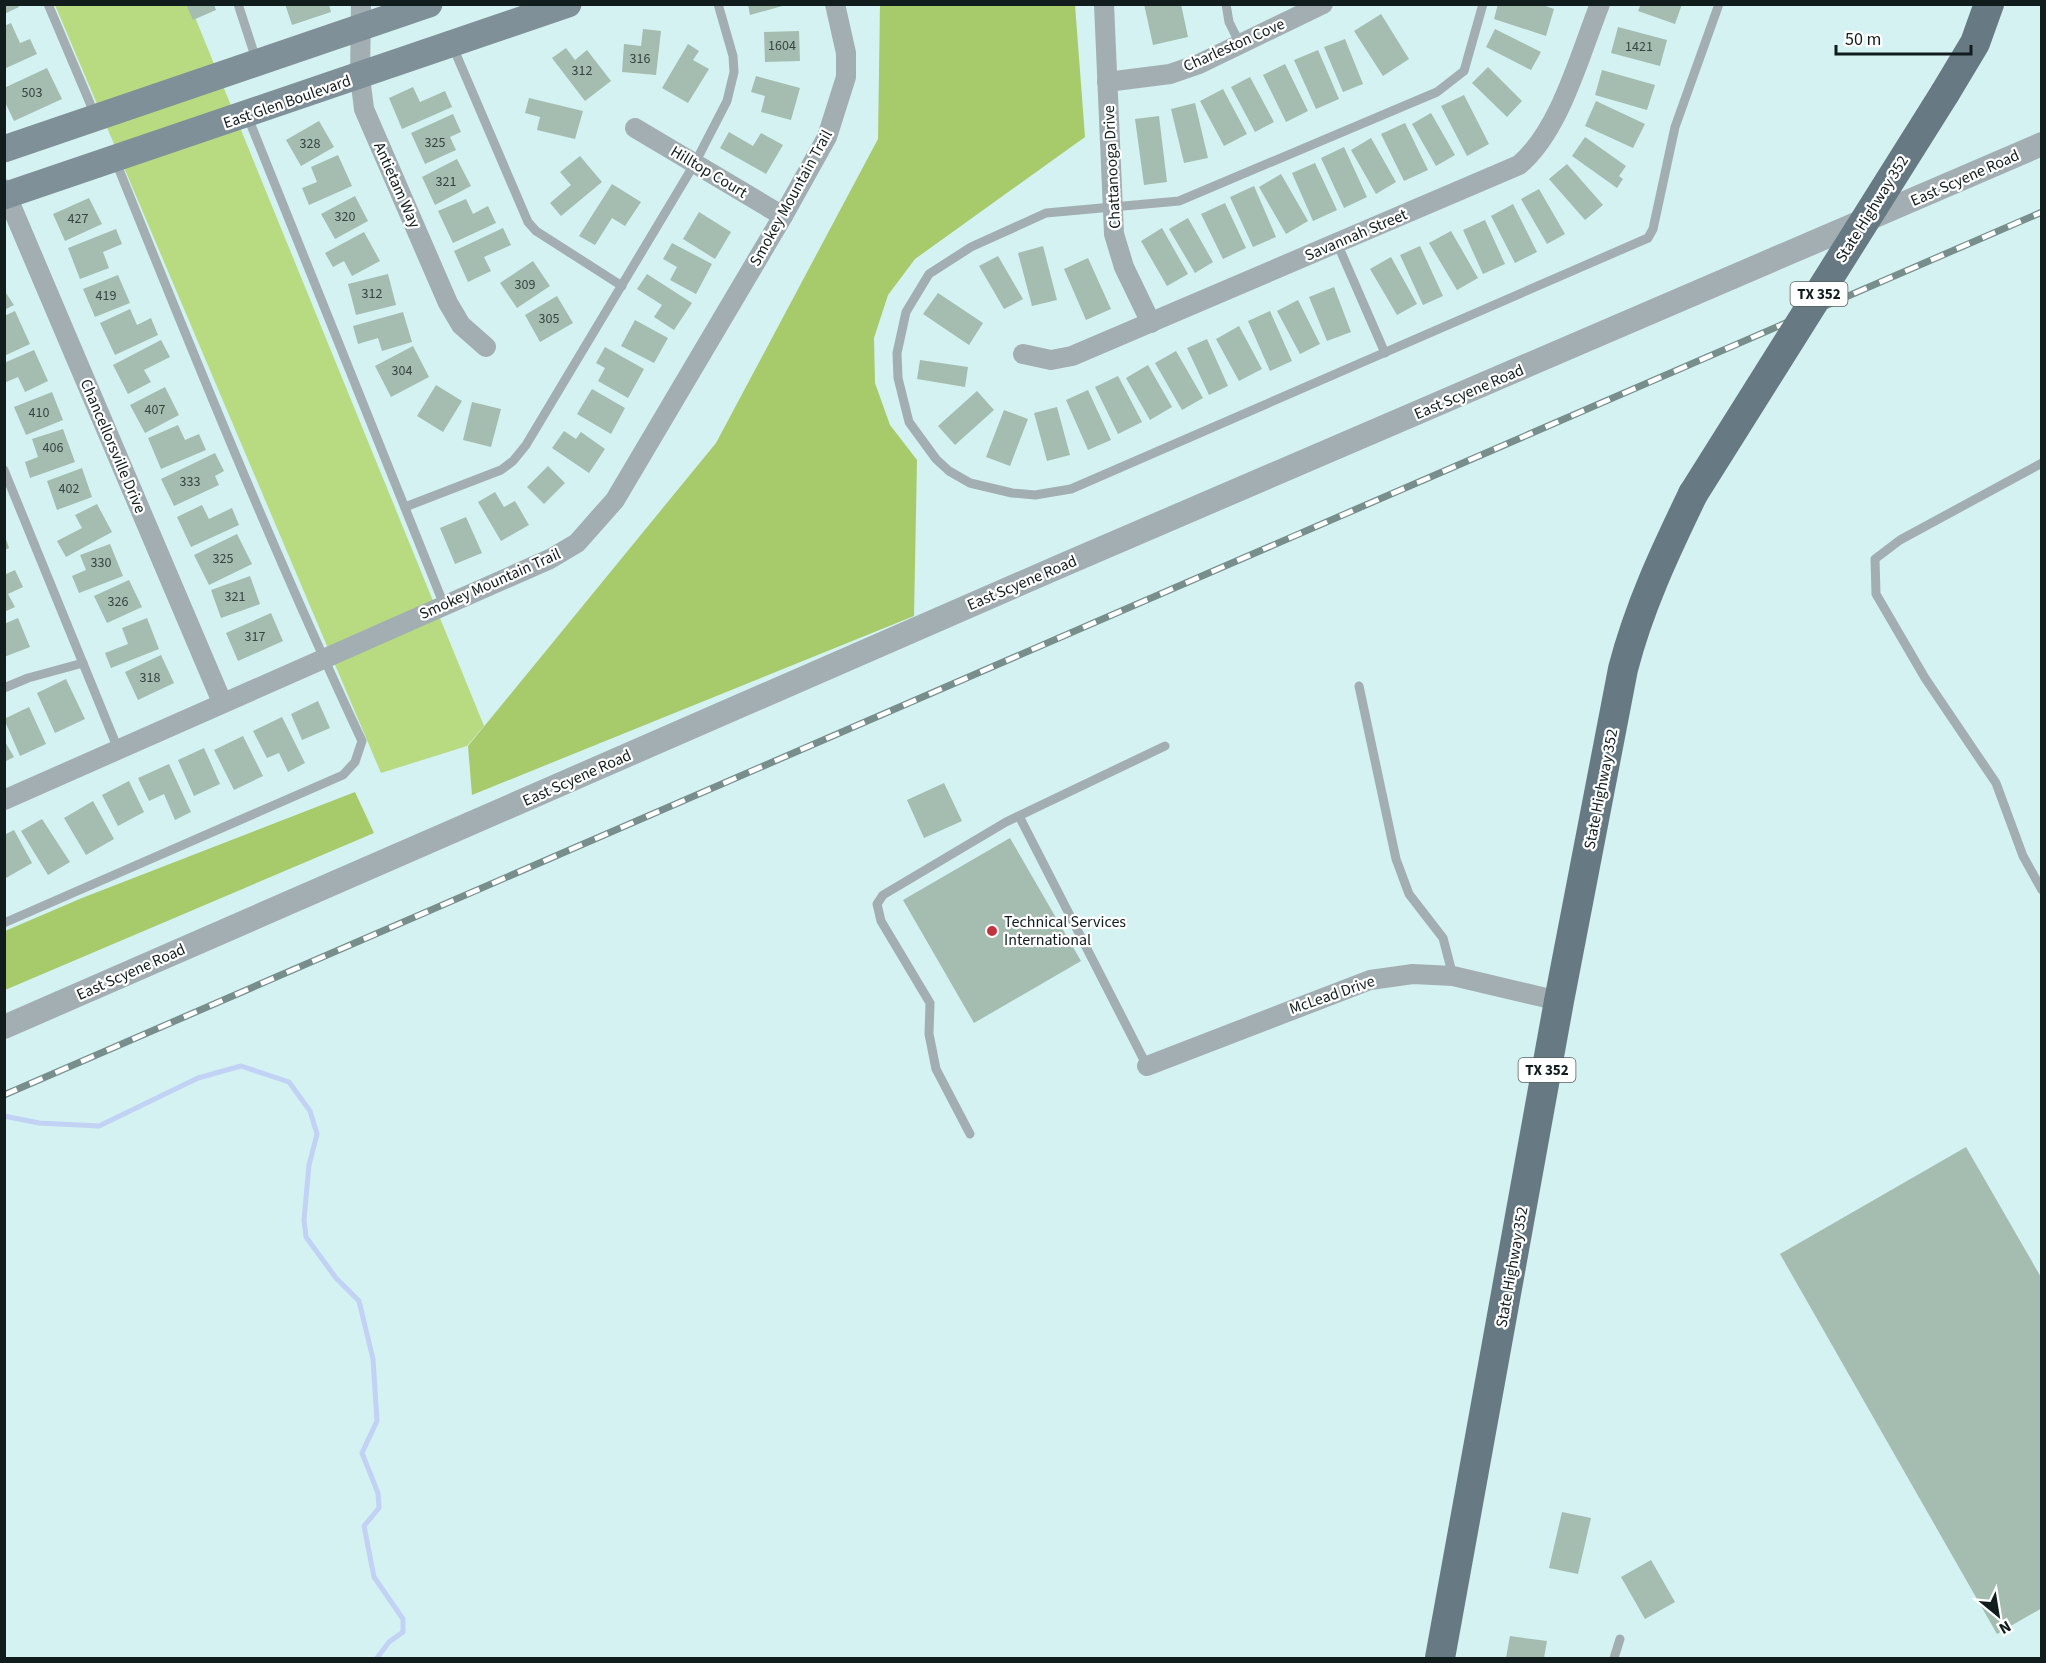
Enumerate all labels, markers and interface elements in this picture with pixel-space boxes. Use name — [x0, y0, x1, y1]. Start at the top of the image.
street label: Charleston Cove — [1180, 13, 1288, 77]
scale bar — [1836, 18, 1971, 56]
text: 50 m — [1845, 27, 1881, 52]
house number: 1604 — [768, 36, 796, 56]
house number: 1421 — [1625, 37, 1653, 57]
house number: 316 — [630, 49, 650, 69]
house number: 312 — [572, 61, 592, 81]
street label: East Glen Boulevard — [220, 70, 354, 134]
house number: 503 — [22, 83, 42, 103]
street label: Chattanooga Drive — [1098, 105, 1126, 229]
street label: Smokey Mountain Trail — [744, 126, 838, 270]
house number: 325 — [425, 133, 445, 153]
house number: 328 — [300, 134, 320, 154]
street label: Antietam Way — [368, 138, 426, 232]
street label: Hilltop Court — [666, 140, 752, 204]
street label: East Scyene Road — [1907, 144, 2023, 212]
street label: State Highway 352 — [1830, 151, 1914, 267]
house number: 321 — [436, 172, 456, 192]
street label: Savannah Street — [1301, 203, 1411, 266]
house number: 320 — [335, 207, 355, 227]
house number: 427 — [68, 209, 88, 229]
house number: 309 — [515, 275, 535, 295]
road number: TX 352 — [1790, 282, 1848, 306]
house number: 312 — [362, 284, 382, 304]
house number: 419 — [96, 286, 116, 306]
house number: 305 — [539, 309, 559, 329]
street label: East Scyene Road — [1411, 359, 1527, 425]
house number: 304 — [392, 361, 412, 381]
street label: Chancellorsville Drive — [75, 375, 151, 517]
house number: 407 — [145, 400, 165, 420]
house number: 410 — [29, 403, 49, 423]
house number: 406 — [43, 438, 63, 458]
house number: 333 — [180, 472, 200, 492]
house number: 402 — [59, 479, 79, 499]
street label: Smokey Mountain Trail — [416, 543, 564, 625]
house number: 325 — [213, 549, 233, 569]
street label: East Scyene Road — [964, 550, 1080, 616]
house number: 330 — [91, 553, 111, 573]
house number: 321 — [225, 587, 245, 607]
house number: 326 — [108, 592, 128, 612]
house number: 317 — [245, 627, 265, 647]
house number: 318 — [140, 668, 160, 688]
street label: State Highway 352 — [1579, 727, 1623, 851]
street label: East Scyene Road — [519, 744, 635, 812]
place label: Technical Services International — [1004, 911, 1126, 951]
marker: Technical Services International — [985, 924, 999, 938]
street label: East Scyene Road — [73, 938, 189, 1006]
street label: McLead Drive — [1286, 970, 1378, 1020]
road number: TX 352 — [1518, 1058, 1576, 1082]
street label: State Highway 352 — [1491, 1205, 1533, 1329]
north arrow — [1968, 1585, 2028, 1645]
text: N — [1995, 1615, 2015, 1639]

